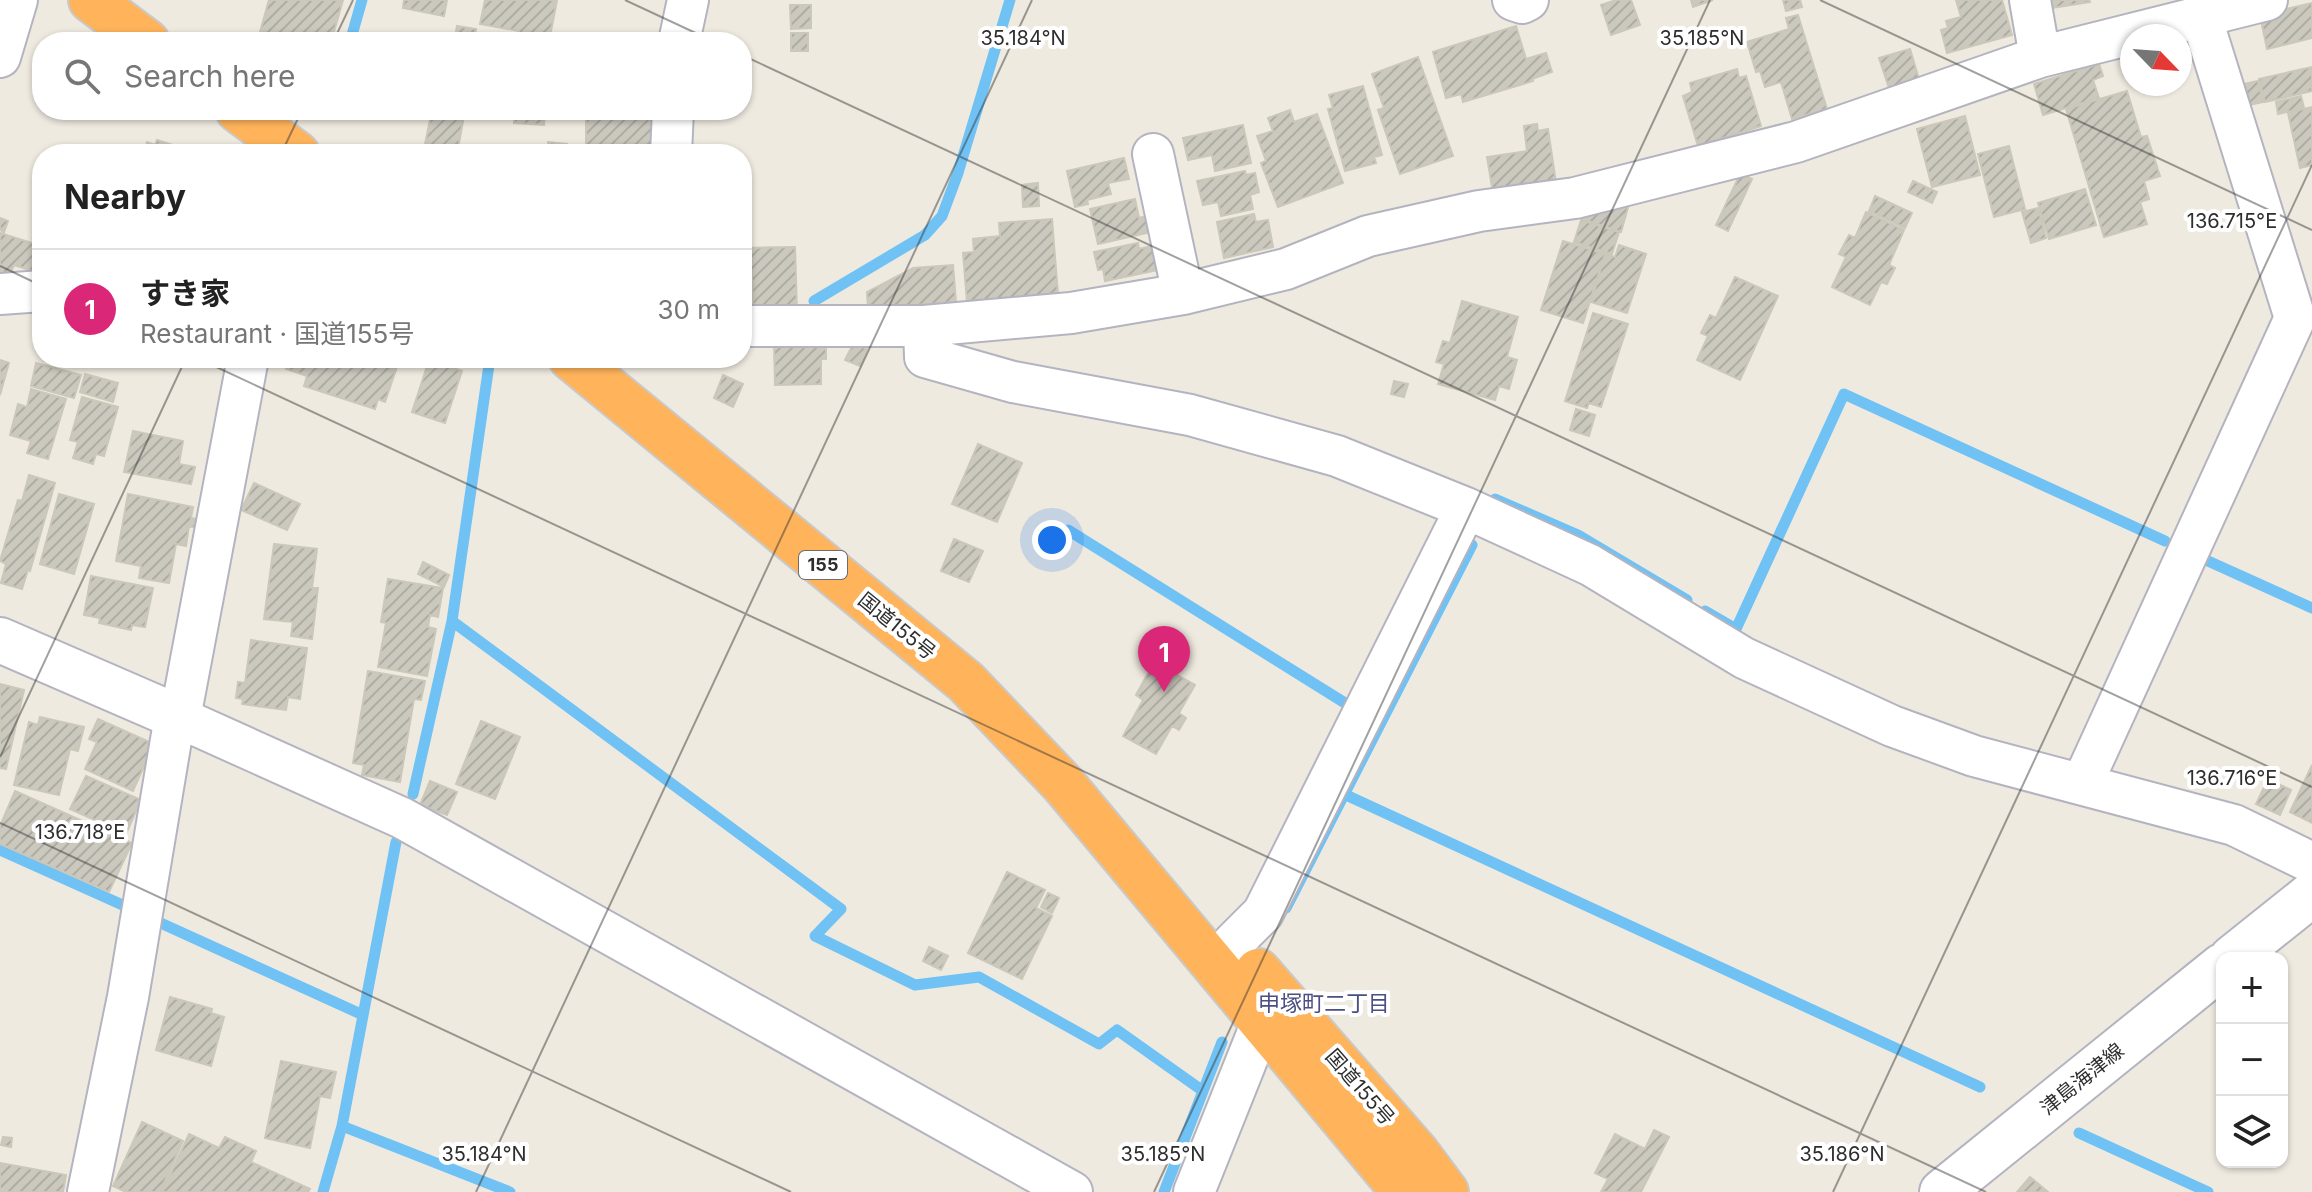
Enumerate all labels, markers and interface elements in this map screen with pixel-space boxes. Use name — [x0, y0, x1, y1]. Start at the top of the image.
north arrow — [2120, 24, 2192, 96]
text: 35.184°N — [980, 26, 1066, 50]
text: 35.185°N — [1660, 26, 1744, 50]
search box — [32, 32, 752, 120]
icon: search — [60, 54, 104, 98]
text: Search here — [124, 58, 296, 94]
text: Nearby — [64, 176, 186, 217]
text: 136.715°E — [2187, 209, 2277, 233]
text: すき家 — [140, 275, 230, 311]
text: 1 — [84, 294, 96, 325]
text: 30 m — [657, 294, 720, 325]
text: Restaurant · 国道155号 — [140, 318, 414, 349]
your location — [1032, 520, 1072, 560]
road number: 155 — [799, 551, 847, 579]
street label: 国道155号 — [854, 588, 940, 664]
pin: 1 — [1138, 626, 1190, 692]
text: 136.716°E — [2187, 766, 2277, 790]
text: 136.718°E — [35, 820, 125, 844]
map controls — [2216, 952, 2288, 1168]
button: + — [2216, 952, 2288, 1024]
district label: 申塚町二丁目 — [1258, 990, 1390, 1016]
button: − — [2216, 1024, 2288, 1096]
street label: 津島海津線 — [2036, 1038, 2128, 1120]
street label: 国道155号 — [1321, 1044, 1399, 1130]
button: layers — [2216, 1096, 2288, 1168]
text: 35.184°N — [441, 1142, 527, 1166]
text: 35.185°N — [1121, 1142, 1205, 1166]
text: 35.186°N — [1799, 1142, 1885, 1166]

